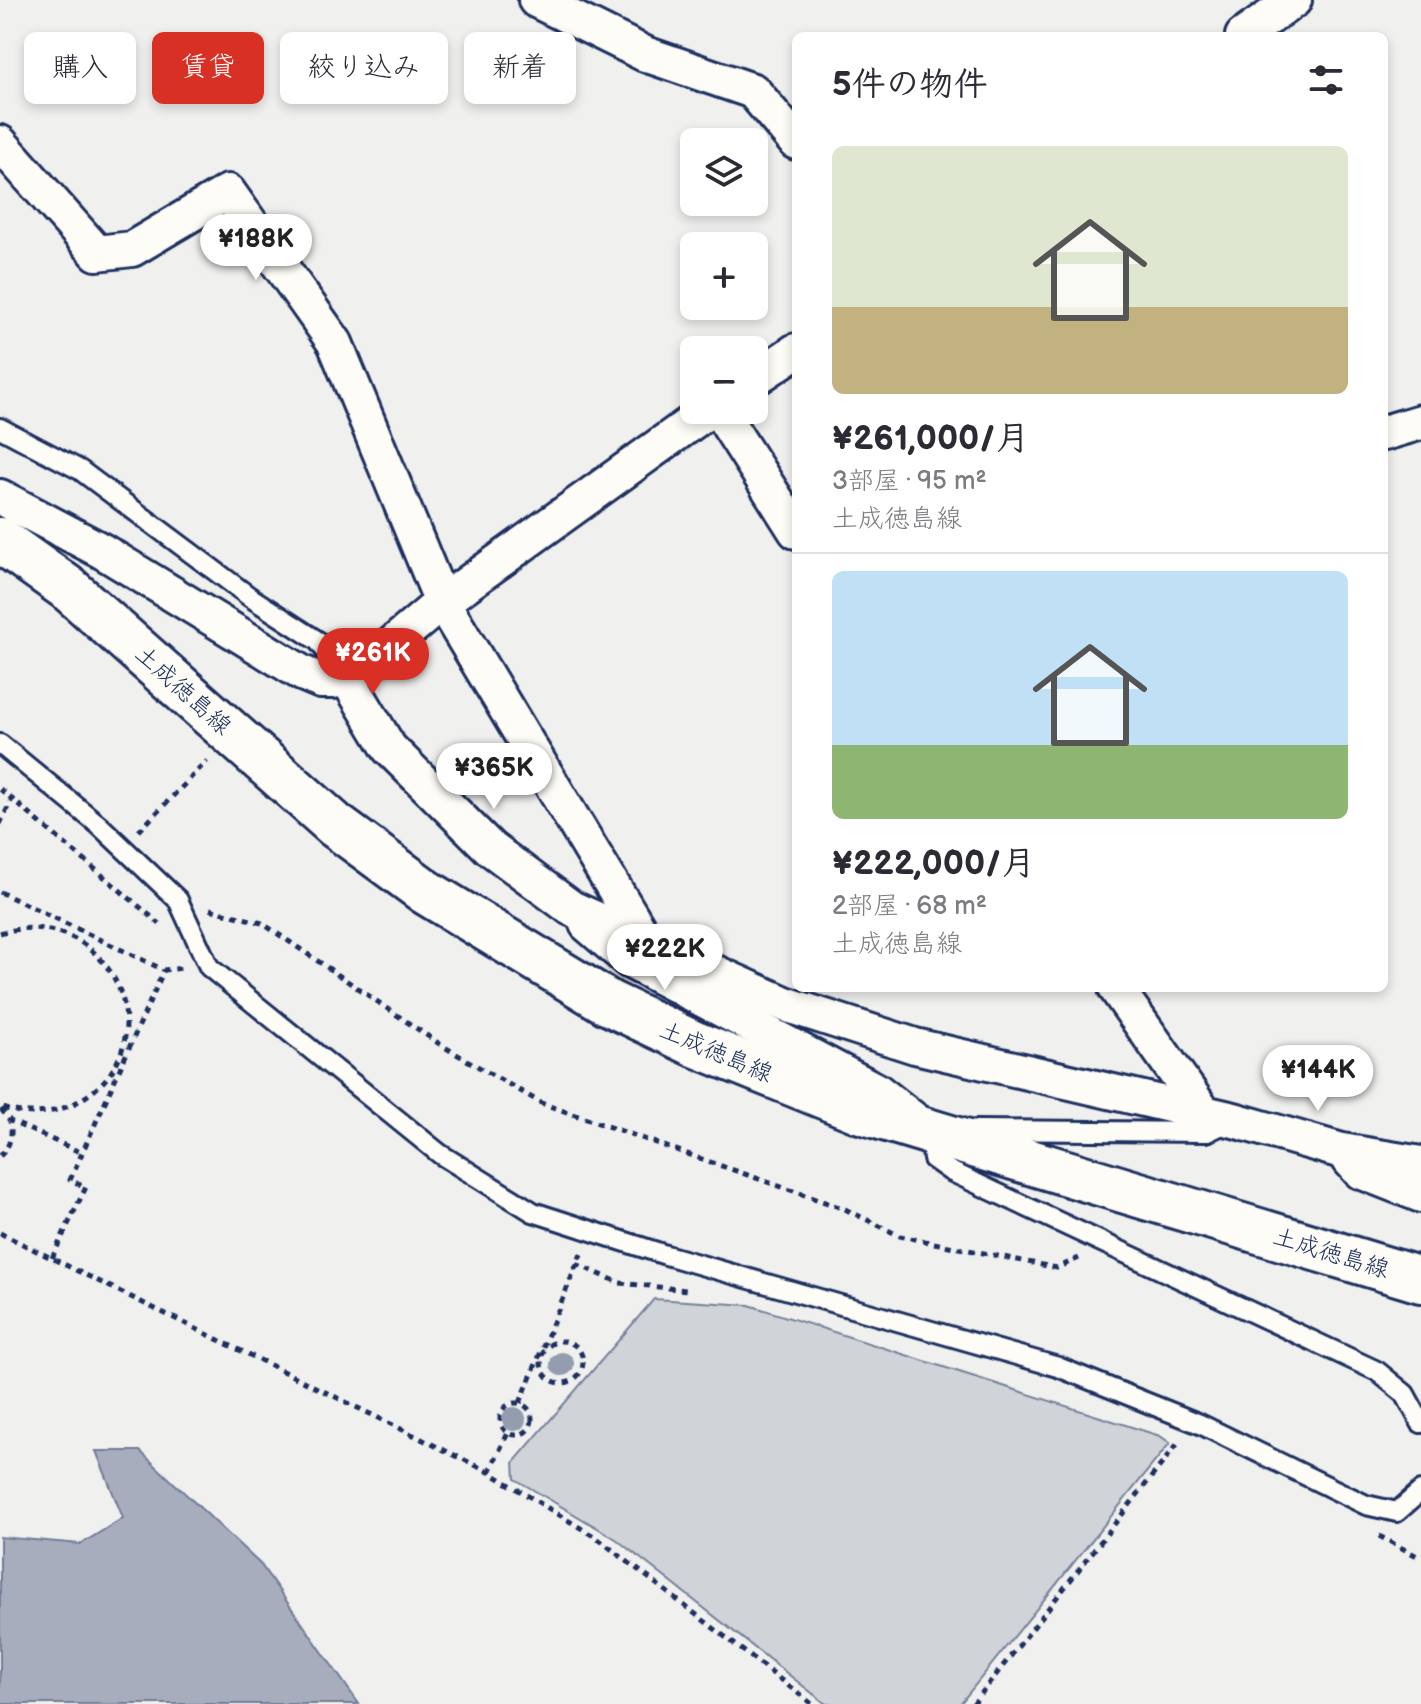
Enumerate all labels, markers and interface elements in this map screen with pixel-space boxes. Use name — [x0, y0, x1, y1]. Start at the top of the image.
chip: 購入 — [24, 32, 136, 104]
chip: 賃貸 — [152, 32, 264, 104]
chip: 絞り込み — [280, 32, 448, 104]
chip: 新着 — [464, 32, 576, 104]
icon: filters — [1304, 58, 1348, 102]
text: 5件の物件 — [832, 64, 988, 105]
map controls — [680, 128, 768, 424]
button: layers — [680, 128, 768, 216]
icon: home — [1018, 198, 1162, 342]
pin: ¥188K — [200, 214, 312, 282]
text: ¥188K — [218, 224, 294, 255]
button: + — [680, 232, 768, 320]
button: − — [680, 336, 768, 424]
text: ¥261,000/月 — [832, 418, 1030, 459]
text: 3部屋 · 95 m² — [832, 466, 987, 497]
text: 土成徳島線 — [832, 504, 962, 535]
icon: home — [1018, 623, 1162, 767]
pin: ¥261K — [317, 628, 429, 696]
text: ¥261K — [335, 638, 411, 669]
street label: 土成徳島線 — [129, 639, 237, 741]
pin: ¥365K — [438, 743, 550, 811]
text: ¥365K — [454, 753, 534, 784]
text: ¥222,000/月 — [832, 843, 1035, 884]
text: 2部屋 · 68 m² — [832, 891, 987, 922]
pin: ¥222K — [609, 924, 721, 992]
text: 土成徳島線 — [832, 929, 962, 960]
text: ¥222K — [625, 934, 705, 965]
street label: 土成徳島線 — [655, 1015, 777, 1089]
pin: ¥144K — [1262, 1045, 1374, 1113]
text: ¥144K — [1280, 1055, 1356, 1086]
street label: 土成徳島線 — [1269, 1222, 1393, 1284]

